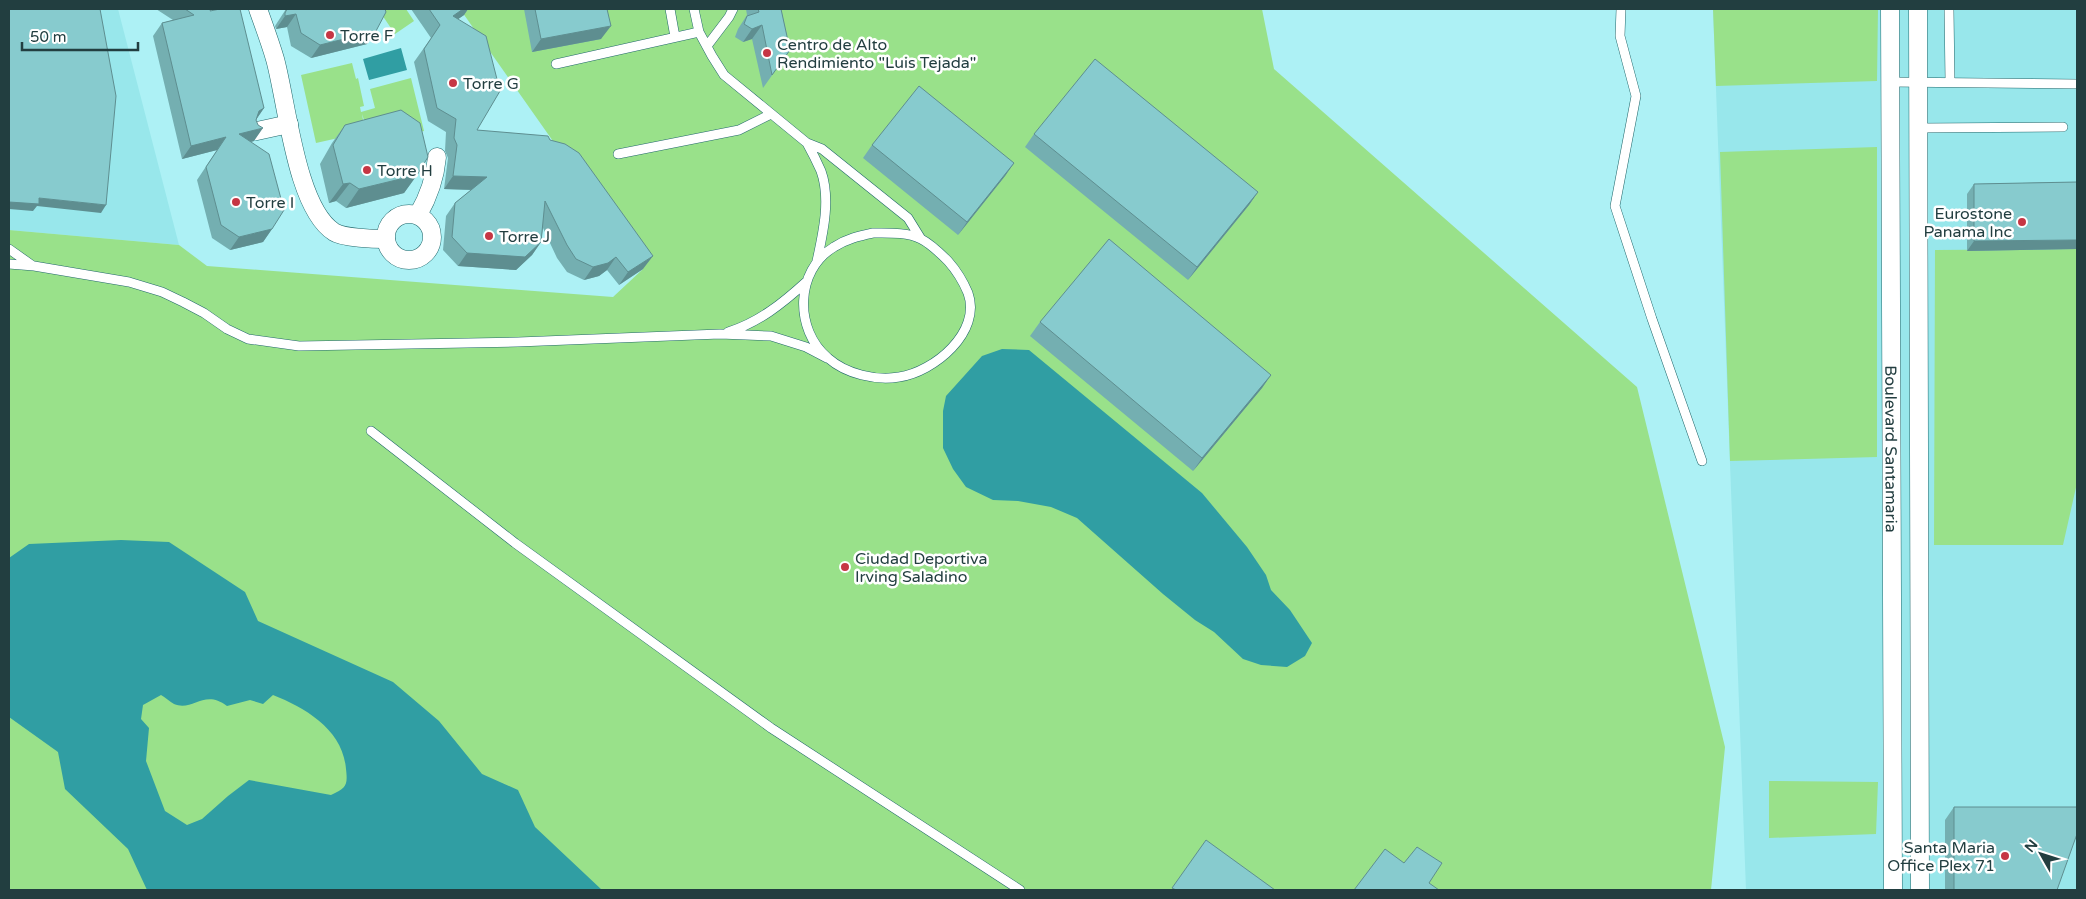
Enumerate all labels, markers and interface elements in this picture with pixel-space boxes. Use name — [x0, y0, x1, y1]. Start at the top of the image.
scale bar — [22, 20, 139, 52]
place label: Torre F — [340, 26, 394, 46]
text: 50 m — [30, 28, 67, 46]
marker: Torre F — [324, 29, 336, 41]
place label: Centro de Alto Rendimiento "Luis Tejada" — [777, 35, 976, 73]
marker: Centro de Alto Rendimiento "Luis Tejada" — [761, 47, 773, 59]
place label: Torre G — [463, 74, 519, 94]
marker: Torre G — [447, 77, 459, 89]
place label: Torre H — [377, 161, 433, 181]
marker: Torre H — [361, 164, 373, 176]
place label: Torre I — [246, 193, 294, 213]
marker: Torre I — [230, 196, 242, 208]
place label: Eurostone Panama Inc — [1923, 204, 2012, 242]
marker: Eurostone Panama Inc — [2016, 216, 2028, 228]
place label: Torre J — [499, 227, 550, 247]
marker: Torre J — [483, 230, 495, 242]
street label: Boulevard Santamaria — [1880, 365, 1901, 533]
place label: Ciudad Deportiva Irving Saladino — [855, 549, 987, 587]
marker: Ciudad Deportiva Irving Saladino — [839, 561, 851, 573]
north arrow — [2016, 829, 2066, 879]
text: N — [2021, 836, 2041, 856]
place label: Santa Maria Office Plex 71 — [1887, 838, 1995, 876]
marker: Santa Maria Office Plex 71 — [1999, 850, 2011, 862]

